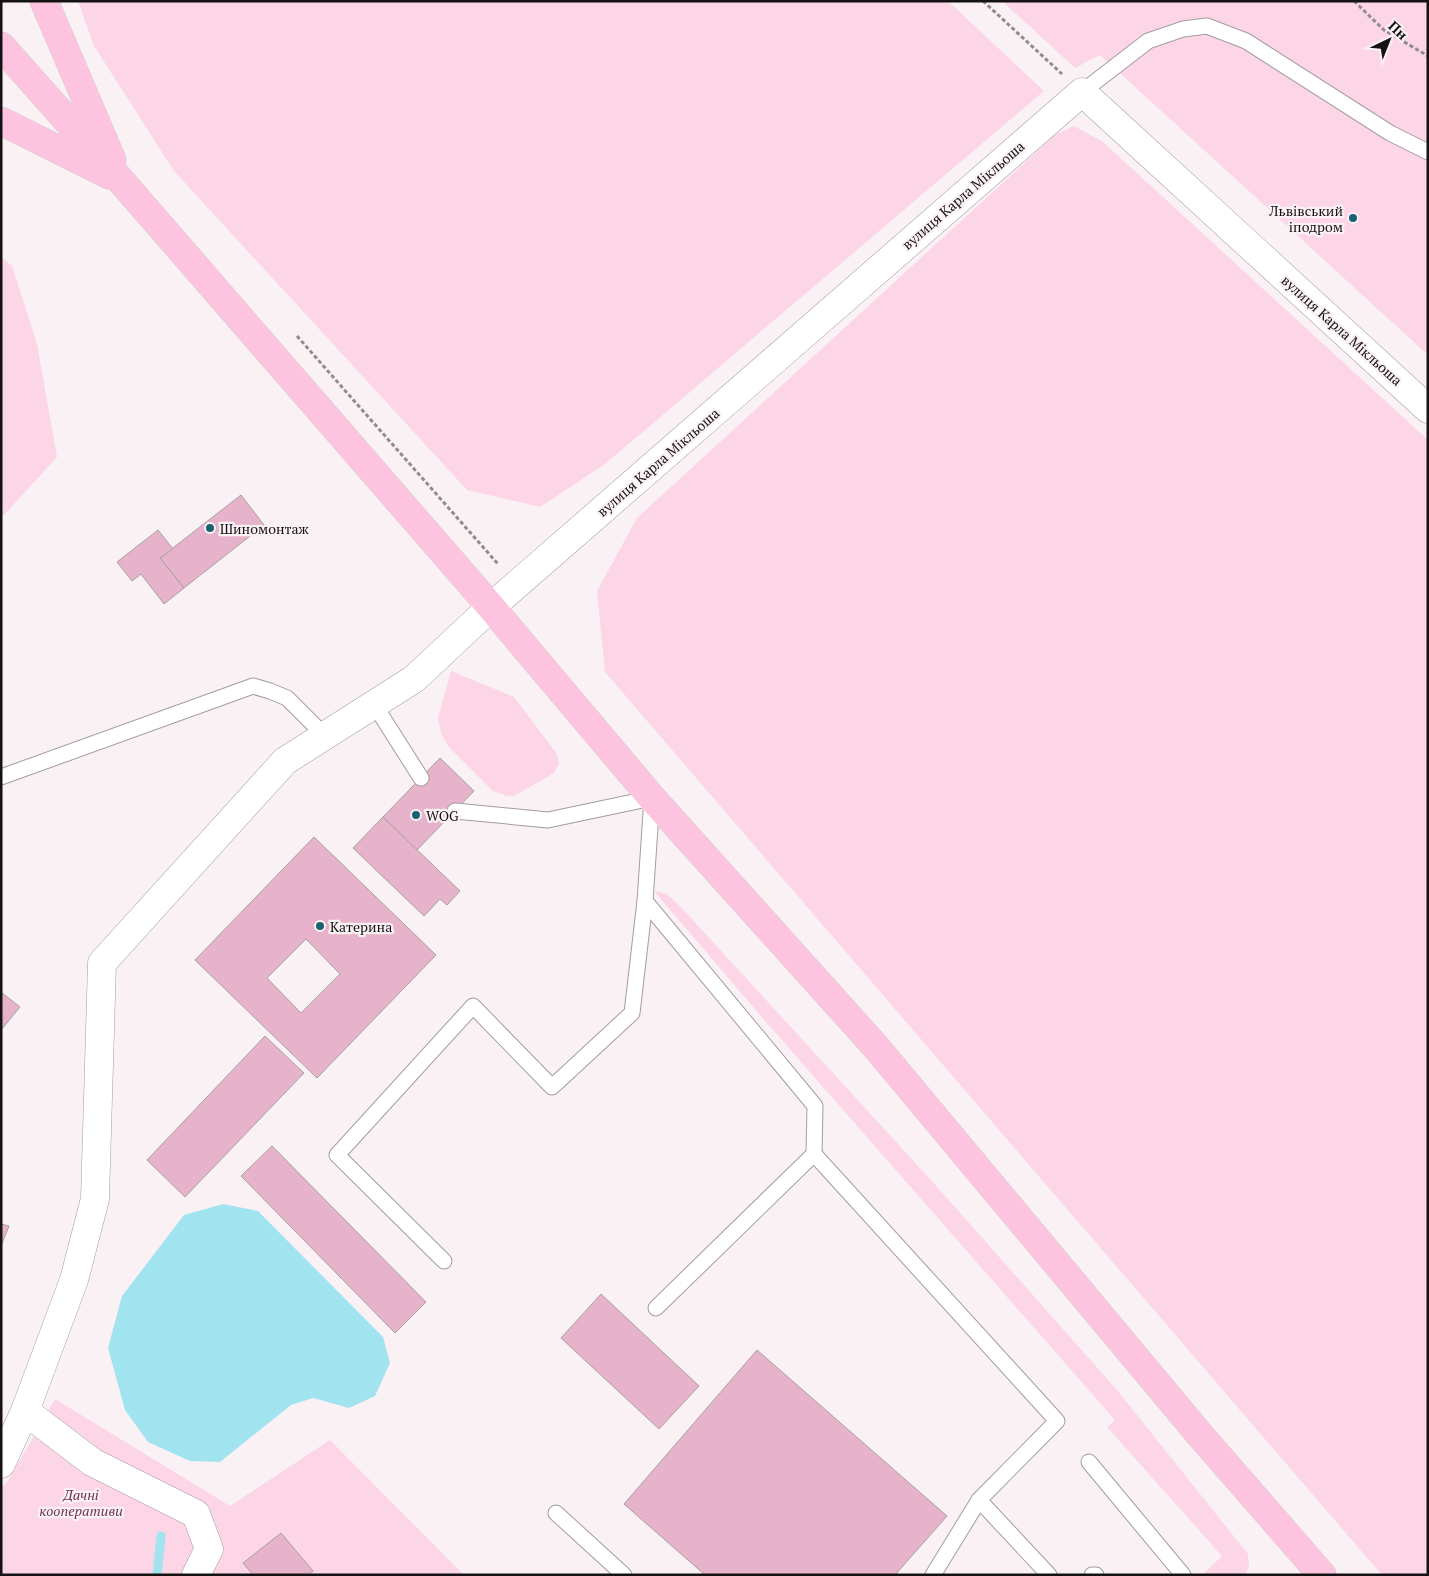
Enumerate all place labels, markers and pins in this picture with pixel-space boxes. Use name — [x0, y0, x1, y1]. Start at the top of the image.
place label: Львівський іподром — [1268, 201, 1343, 236]
marker: Львівський іподром — [1347, 212, 1359, 224]
place label: Шиномонтаж — [220, 519, 309, 538]
marker: Шиномонтаж — [204, 522, 216, 534]
place label: WOG — [426, 806, 459, 825]
marker: WOG — [410, 809, 422, 821]
place label: Катерина — [330, 917, 392, 936]
marker: Катерина — [314, 920, 326, 932]

